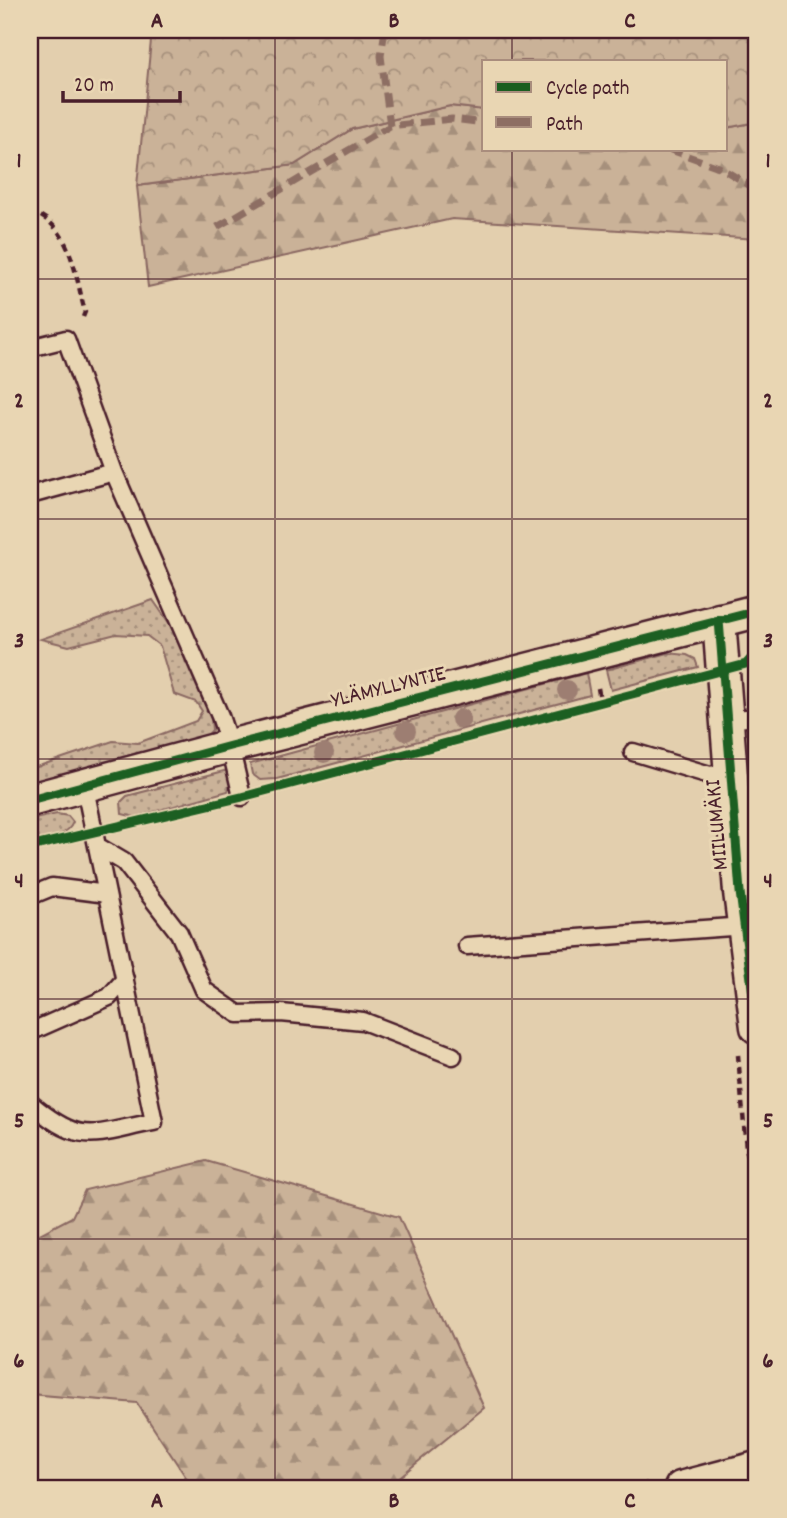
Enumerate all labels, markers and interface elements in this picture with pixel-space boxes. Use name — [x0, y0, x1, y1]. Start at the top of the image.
text: A — [151, 6, 163, 39]
text: B — [389, 6, 400, 39]
text: C — [624, 6, 636, 39]
scale bar — [63, 60, 180, 104]
legend — [482, 60, 728, 150]
text: 20 m — [74, 72, 114, 102]
text: Cycle path — [546, 75, 629, 105]
text: Path — [546, 111, 583, 141]
text: 1 — [16, 146, 22, 179]
text: 1 — [765, 146, 771, 179]
text: 2 — [14, 386, 24, 419]
text: 2 — [763, 386, 773, 419]
text: 3 — [14, 626, 24, 659]
text: 3 — [763, 626, 773, 659]
street label: YLÄMYLLYNTIE — [328, 658, 450, 719]
street label: MIILUMÄKI — [698, 778, 739, 872]
text: 4 — [14, 866, 24, 899]
text: 4 — [763, 866, 773, 899]
text: 5 — [14, 1106, 24, 1139]
text: 5 — [763, 1106, 773, 1139]
text: 6 — [13, 1346, 25, 1379]
text: 6 — [762, 1346, 774, 1379]
text: A — [151, 1486, 163, 1518]
text: B — [389, 1486, 400, 1518]
text: C — [624, 1486, 636, 1518]

